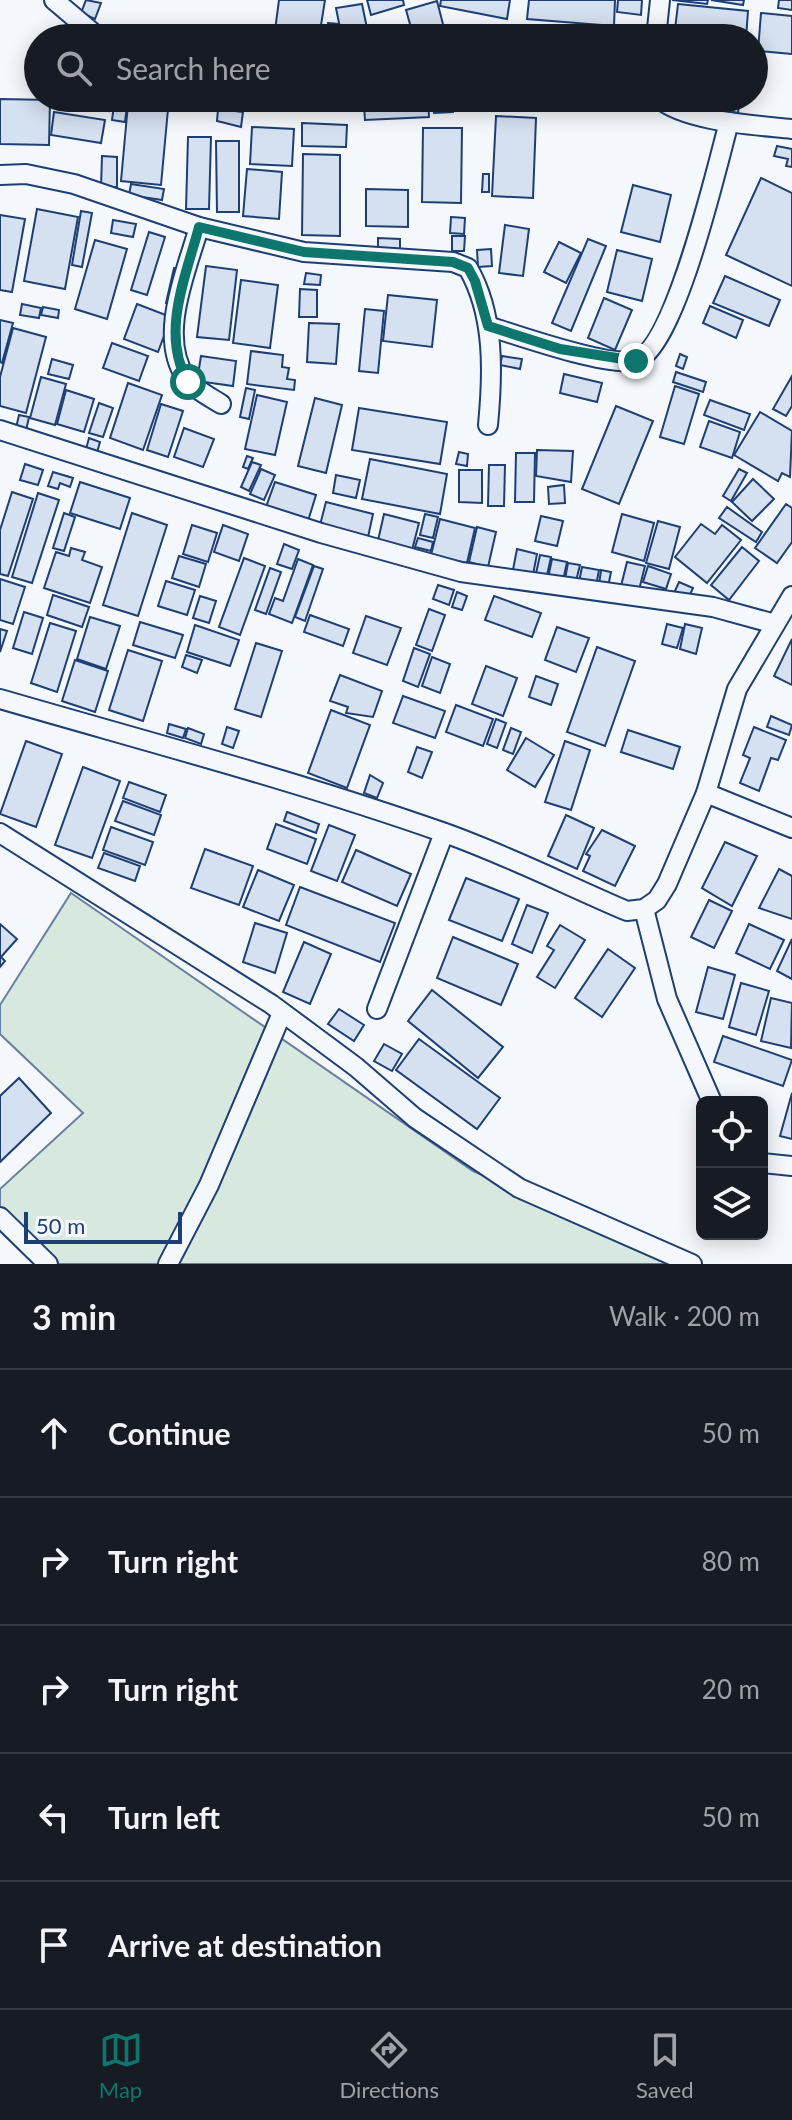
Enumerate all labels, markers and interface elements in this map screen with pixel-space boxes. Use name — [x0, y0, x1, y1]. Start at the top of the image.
search box — [24, 24, 768, 112]
icon: search — [52, 46, 96, 90]
text: Search here — [116, 50, 271, 86]
route end — [618, 343, 654, 379]
route start — [170, 364, 206, 400]
map controls — [696, 1096, 768, 1240]
button: locate — [696, 1096, 768, 1168]
button: layers — [696, 1168, 768, 1240]
scale bar — [24, 1208, 182, 1244]
text: 50 m — [36, 1212, 85, 1239]
text: 3 min — [32, 1296, 116, 1337]
text: Walk · 200 m — [609, 1300, 760, 1332]
icon: ahead — [32, 1411, 76, 1455]
text: Continue — [108, 1415, 231, 1451]
text: 50 m — [702, 1417, 760, 1449]
icon: right — [32, 1539, 76, 1583]
text: Turn right — [108, 1543, 238, 1579]
text: 80 m — [702, 1545, 760, 1577]
icon: right — [32, 1667, 76, 1711]
text: Turn right — [108, 1671, 238, 1707]
text: 20 m — [702, 1673, 760, 1705]
icon: left — [32, 1795, 76, 1839]
text: Turn left — [108, 1799, 220, 1835]
text: 50 m — [702, 1801, 760, 1833]
icon: arrive — [32, 1923, 76, 1967]
text: Arrive at destination — [108, 1927, 382, 1963]
tab: Map — [99, 2028, 143, 2103]
tab: Directions — [340, 2028, 439, 2103]
tab: Saved — [636, 2028, 693, 2103]

